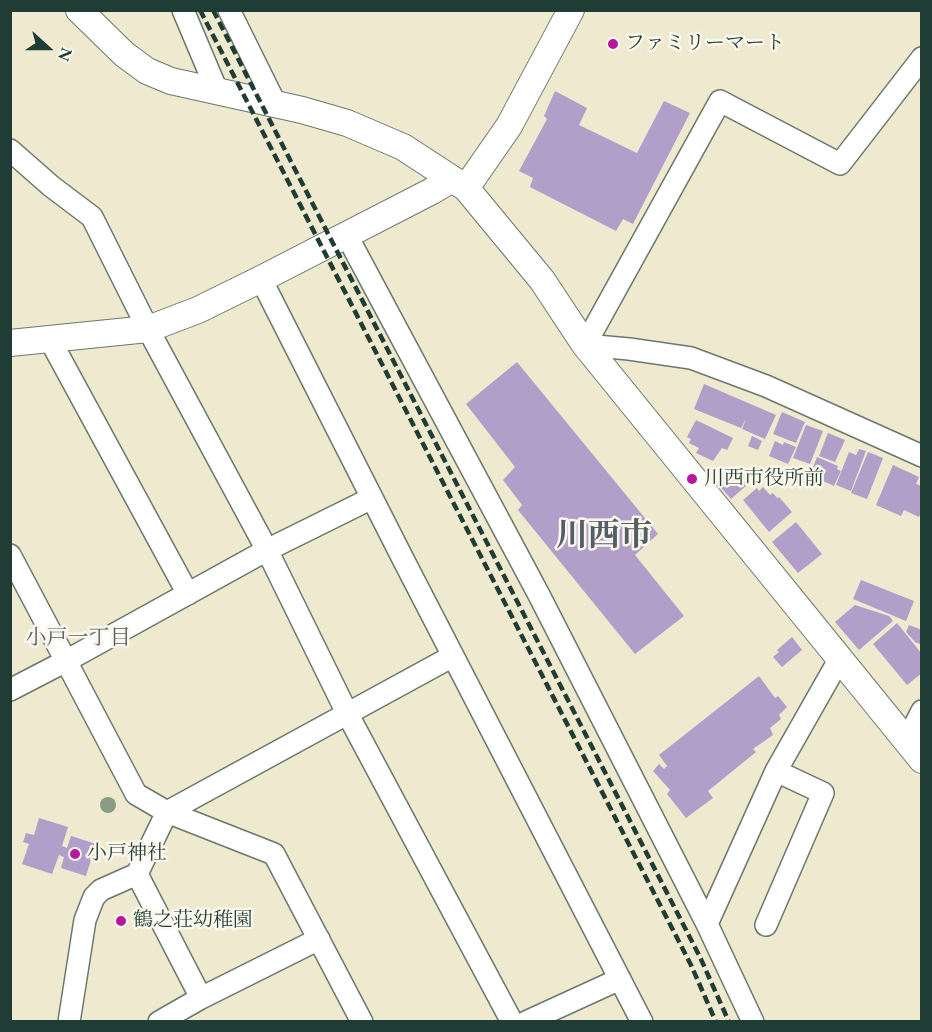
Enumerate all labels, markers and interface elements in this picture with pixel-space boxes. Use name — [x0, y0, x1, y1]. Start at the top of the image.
north arrow — [18, 18, 78, 78]
place label: ファミリーマート — [625, 32, 785, 56]
marker: ファミリーマート — [606, 37, 620, 51]
text: N — [53, 45, 77, 64]
place label: 川西市役所前 — [704, 467, 824, 491]
marker: 川西市役所前 — [685, 472, 699, 486]
district label: 川西市 — [556, 517, 652, 555]
district label: 小戸一丁目 — [26, 625, 130, 651]
place label: 小戸神社 — [87, 842, 167, 866]
marker: 小戸神社 — [68, 847, 82, 861]
place label: 鶴之荘幼稚園 — [133, 909, 253, 933]
marker: 鶴之荘幼稚園 — [114, 914, 128, 928]

